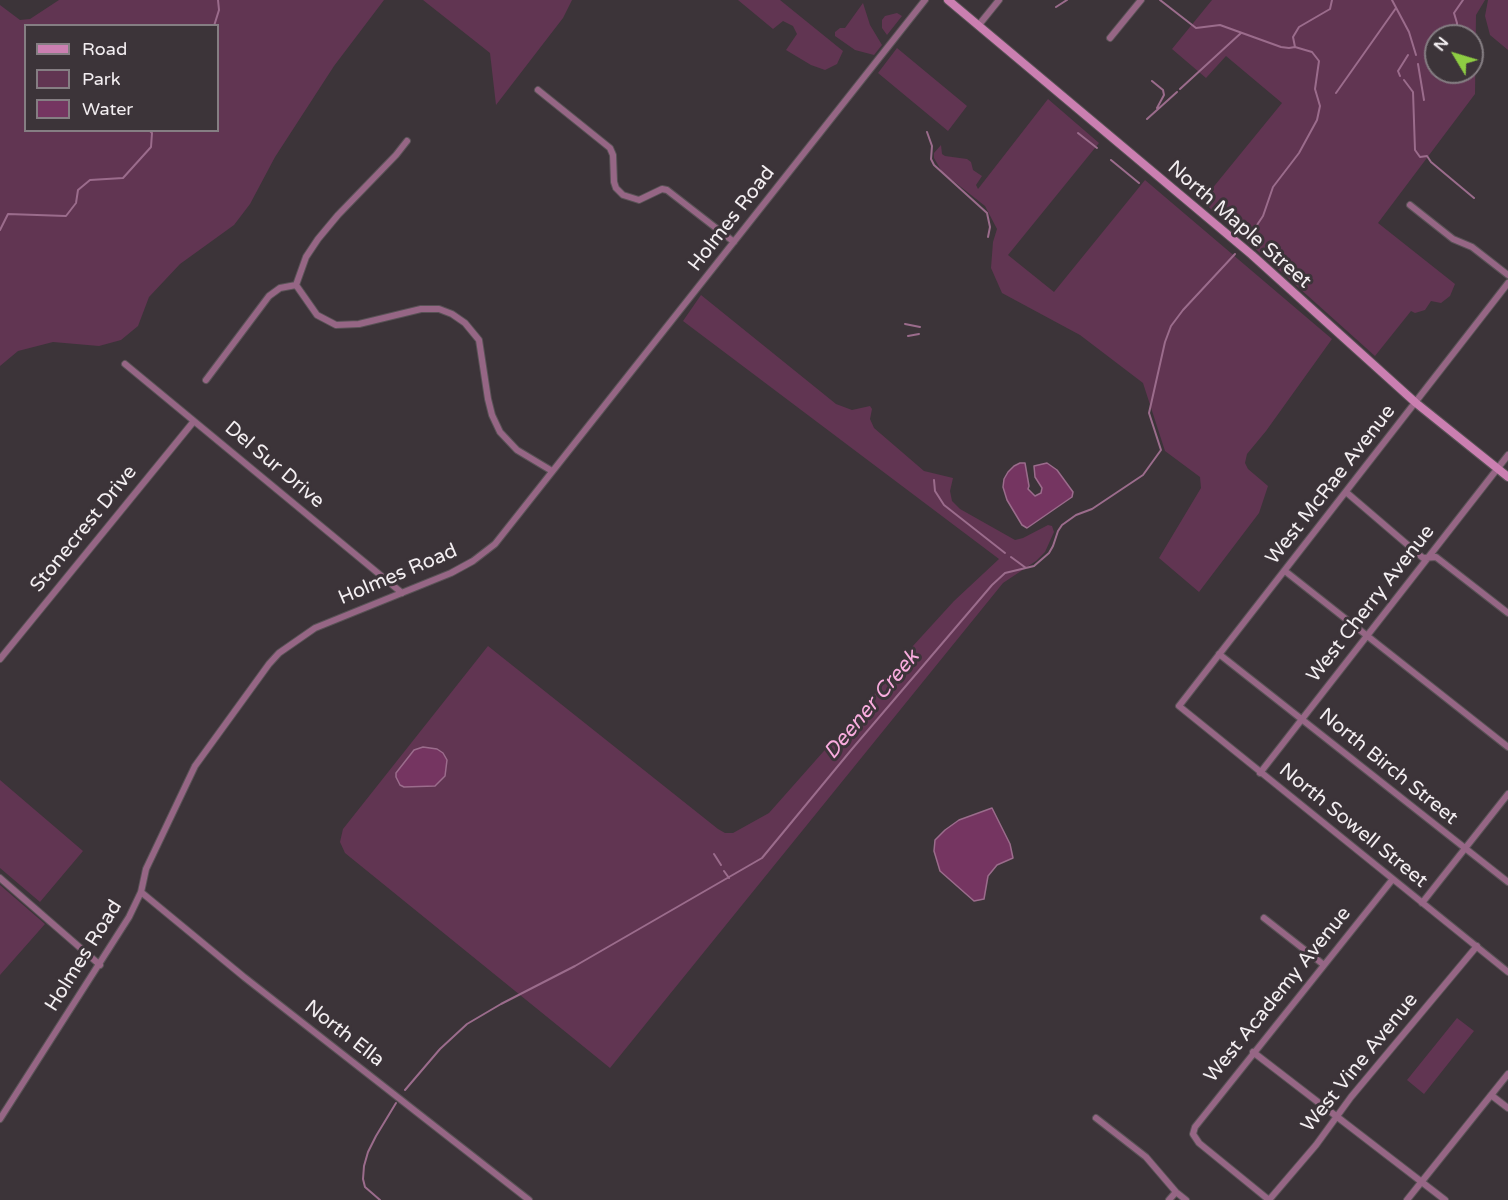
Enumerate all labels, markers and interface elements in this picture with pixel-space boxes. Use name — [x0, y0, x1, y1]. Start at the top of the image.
legend — [24, 24, 219, 132]
north arrow — [1424, 24, 1484, 84]
text: N — [1430, 33, 1453, 55]
text: Road — [82, 38, 127, 60]
text: Park — [82, 68, 120, 90]
text: Water — [82, 98, 133, 120]
street label: North Maple Street — [1162, 156, 1316, 294]
street label: Holmes Road — [684, 162, 780, 276]
street label: West McRae Avenue — [1261, 400, 1401, 570]
street label: Del Sur Drive — [219, 416, 329, 514]
street label: Stonecrest Drive — [26, 461, 142, 597]
street label: West Cherry Avenue — [1302, 520, 1440, 688]
street label: Holmes Road — [335, 539, 461, 611]
water label: Deener Creek — [819, 645, 925, 765]
street label: North Birch Street — [1314, 704, 1462, 830]
street label: North Sowell Street — [1274, 759, 1432, 893]
street label: Holmes Road — [40, 896, 128, 1016]
street label: West Academy Avenue — [1200, 902, 1356, 1088]
street label: West Vine Avenue — [1297, 989, 1423, 1137]
street label: North Ella — [299, 995, 389, 1073]

